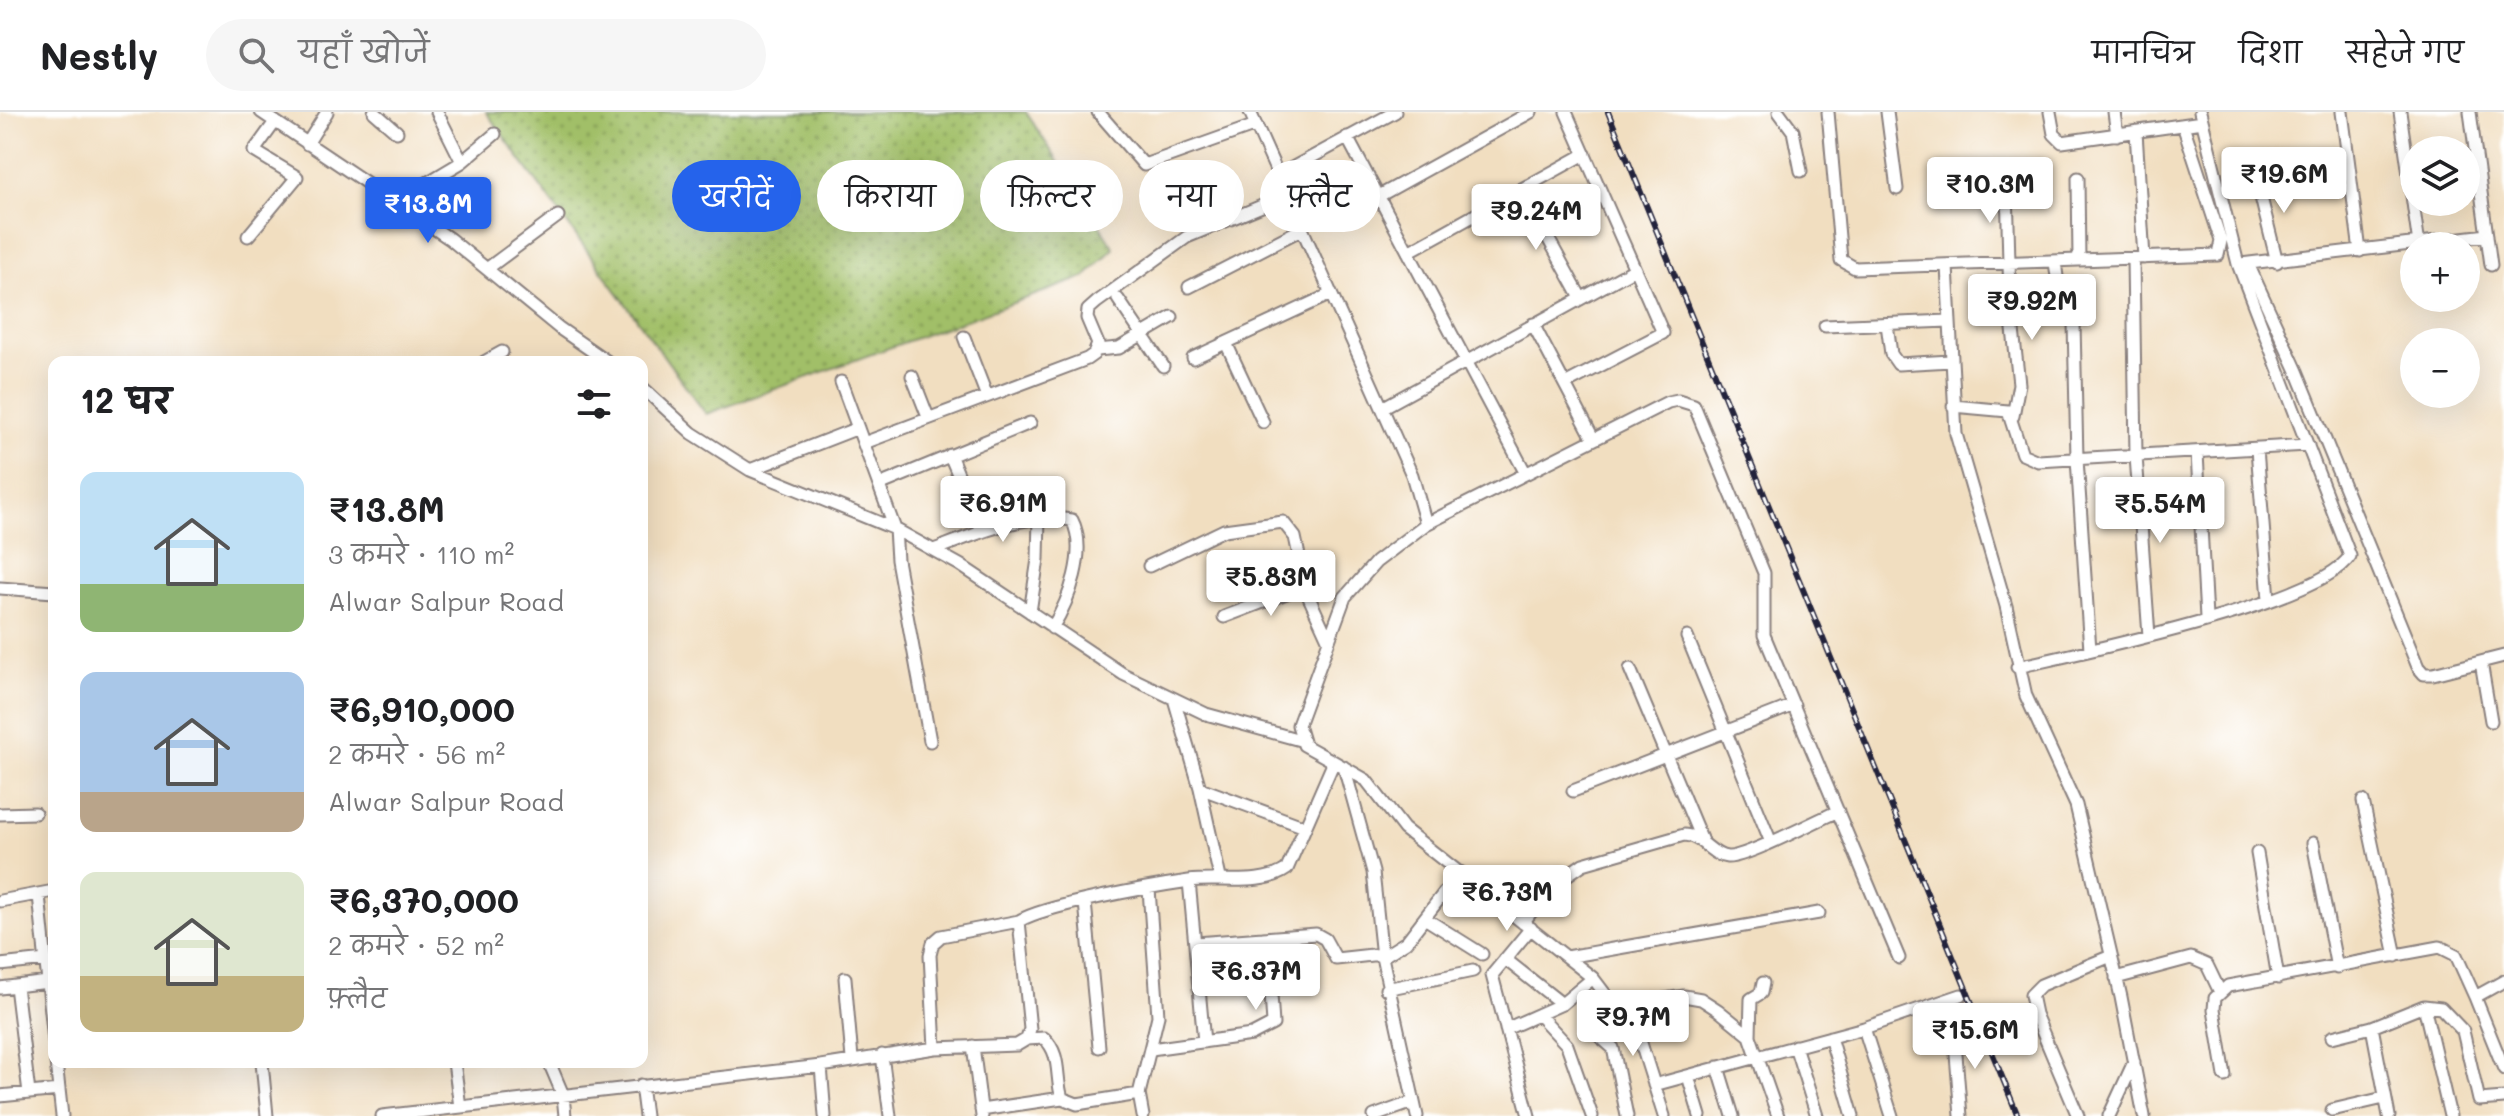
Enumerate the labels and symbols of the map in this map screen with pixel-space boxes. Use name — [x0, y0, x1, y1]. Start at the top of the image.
pin: ₹19.6M — [2219, 147, 2349, 215]
pin: ₹10.3M — [1925, 157, 2055, 225]
pin: ₹13.8M — [363, 177, 493, 245]
pin: ₹9.24M — [1471, 184, 1601, 252]
pin: ₹9.92M — [1967, 274, 2097, 342]
pin: ₹6.91M — [938, 476, 1068, 544]
pin: ₹5.54M — [2095, 477, 2225, 545]
pin: ₹5.83M — [1206, 550, 1336, 618]
pin: ₹6.73M — [1442, 865, 1572, 933]
pin: ₹6.37M — [1191, 944, 1321, 1012]
pin: ₹9.7M — [1577, 990, 1689, 1058]
pin: ₹15.6M — [1910, 1003, 2040, 1071]

